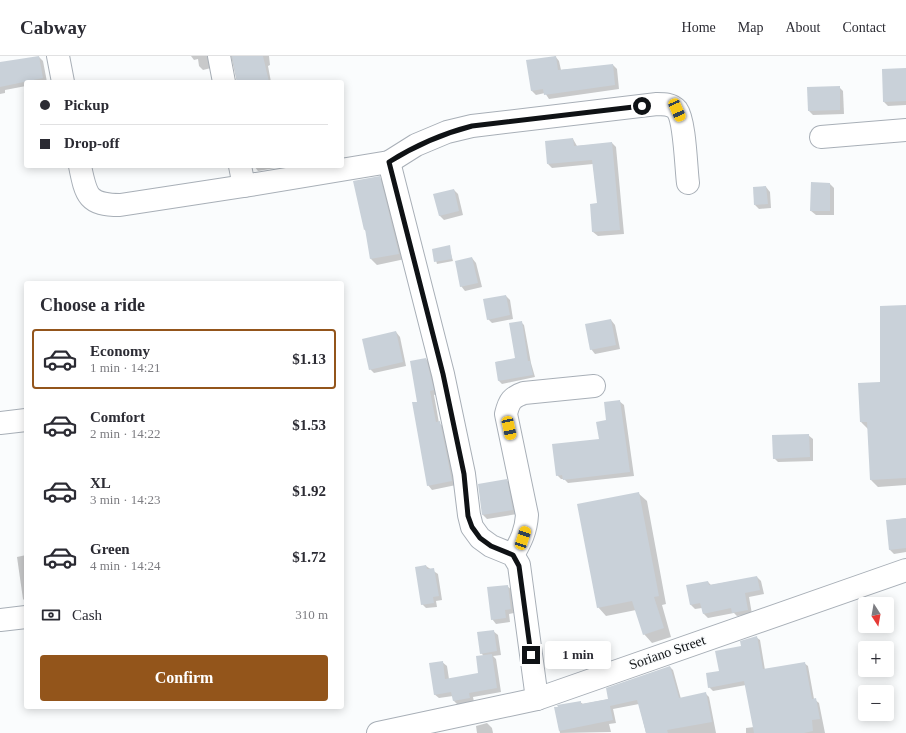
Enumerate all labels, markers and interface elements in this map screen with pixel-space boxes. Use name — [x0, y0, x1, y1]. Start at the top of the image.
text: Cabway — [20, 17, 87, 38]
text: Home — [682, 20, 716, 35]
text: Map — [738, 20, 763, 35]
text: About — [785, 20, 820, 35]
text: Contact — [842, 20, 886, 35]
text: Pickup — [64, 97, 109, 113]
route start — [633, 97, 651, 115]
car — [667, 97, 687, 123]
text: Drop-off — [64, 135, 120, 151]
text: Choose a ride — [40, 295, 145, 315]
icon: car — [42, 341, 78, 377]
text: Economy — [90, 343, 150, 359]
text: $1.13 — [292, 351, 326, 367]
text: 1 min · 14:21 — [90, 360, 160, 375]
icon: car — [42, 407, 78, 443]
text: Comfort — [90, 409, 145, 425]
car — [501, 415, 517, 441]
text: $1.53 — [292, 417, 326, 433]
text: 2 min · 14:22 — [90, 426, 160, 441]
icon: car — [42, 473, 78, 509]
text: XL — [90, 475, 111, 491]
text: $1.92 — [292, 483, 326, 499]
text: 3 min · 14:23 — [90, 492, 160, 507]
car — [514, 525, 532, 551]
icon: car — [42, 539, 78, 575]
text: Green — [90, 541, 130, 557]
text: $1.72 — [292, 549, 326, 565]
text: 4 min · 14:24 — [90, 558, 160, 573]
north arrow — [858, 597, 894, 633]
map controls — [858, 597, 894, 721]
icon: cash — [40, 604, 62, 626]
text: Cash — [72, 607, 102, 623]
text: 310 m — [295, 607, 328, 622]
street label: Soriano Street — [627, 632, 707, 673]
callout: 1 min — [545, 641, 611, 669]
button: + — [858, 641, 894, 677]
route end — [522, 646, 540, 664]
text: 1 min — [562, 647, 594, 662]
button: Confirm — [40, 655, 328, 701]
button: − — [858, 685, 894, 721]

